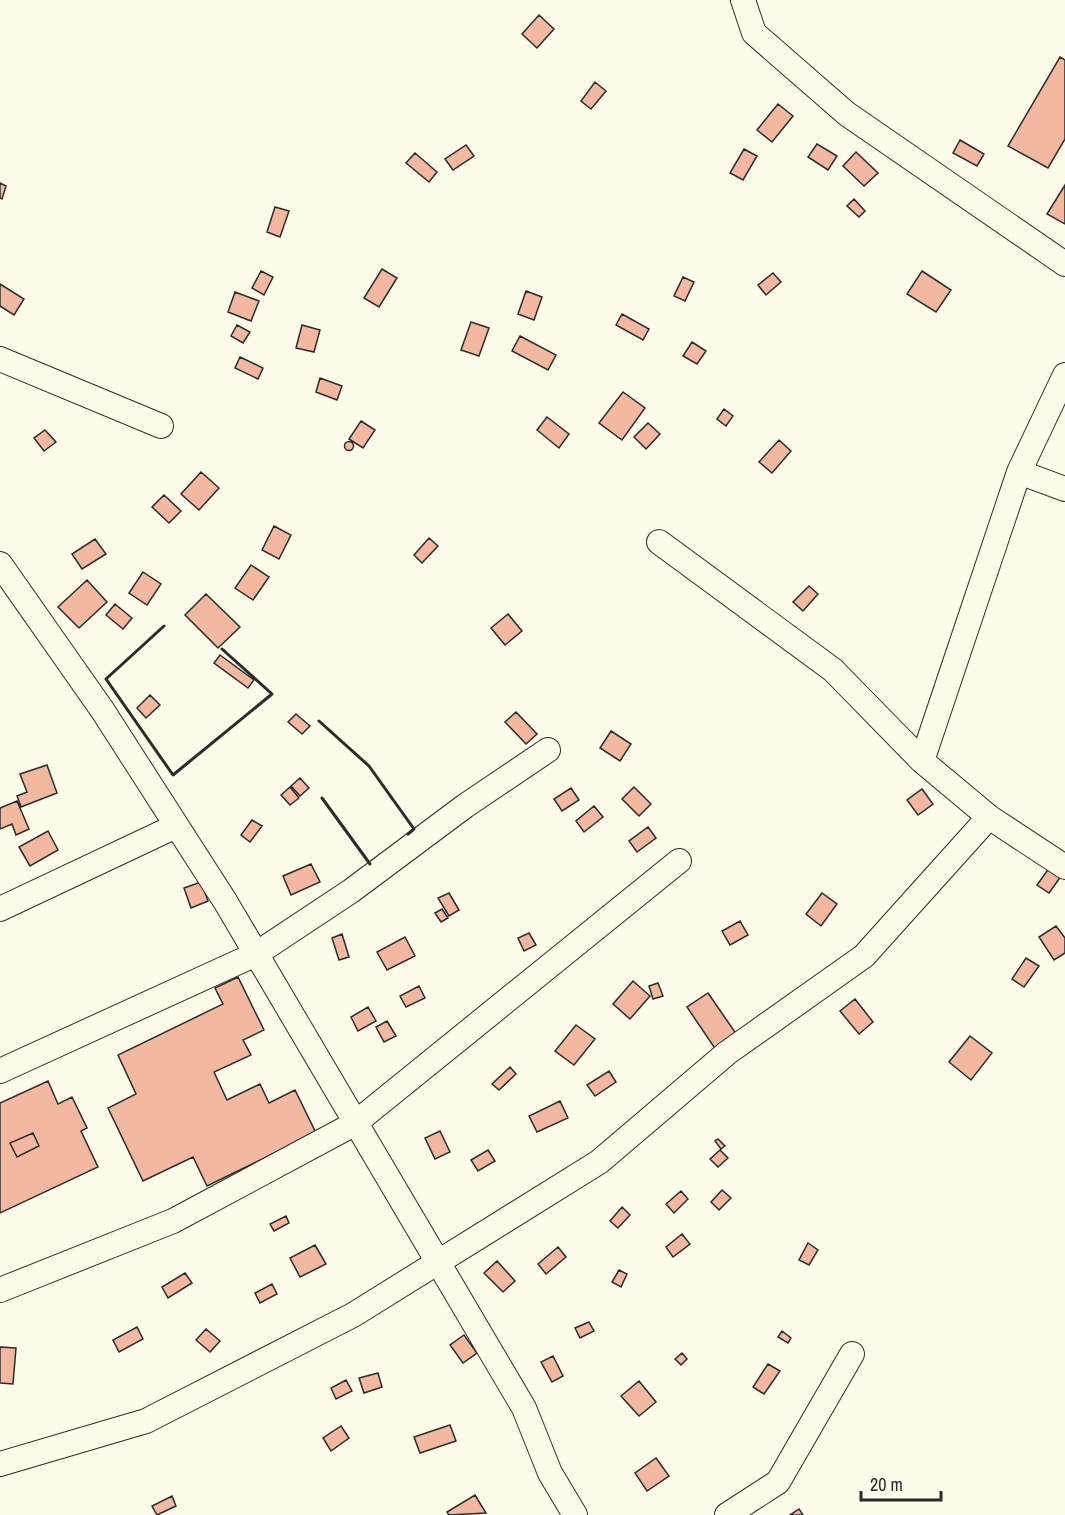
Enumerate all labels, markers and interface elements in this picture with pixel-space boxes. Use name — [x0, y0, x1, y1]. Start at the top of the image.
scale bar — [861, 1464, 940, 1502]
text: 20 m — [870, 1472, 903, 1497]

